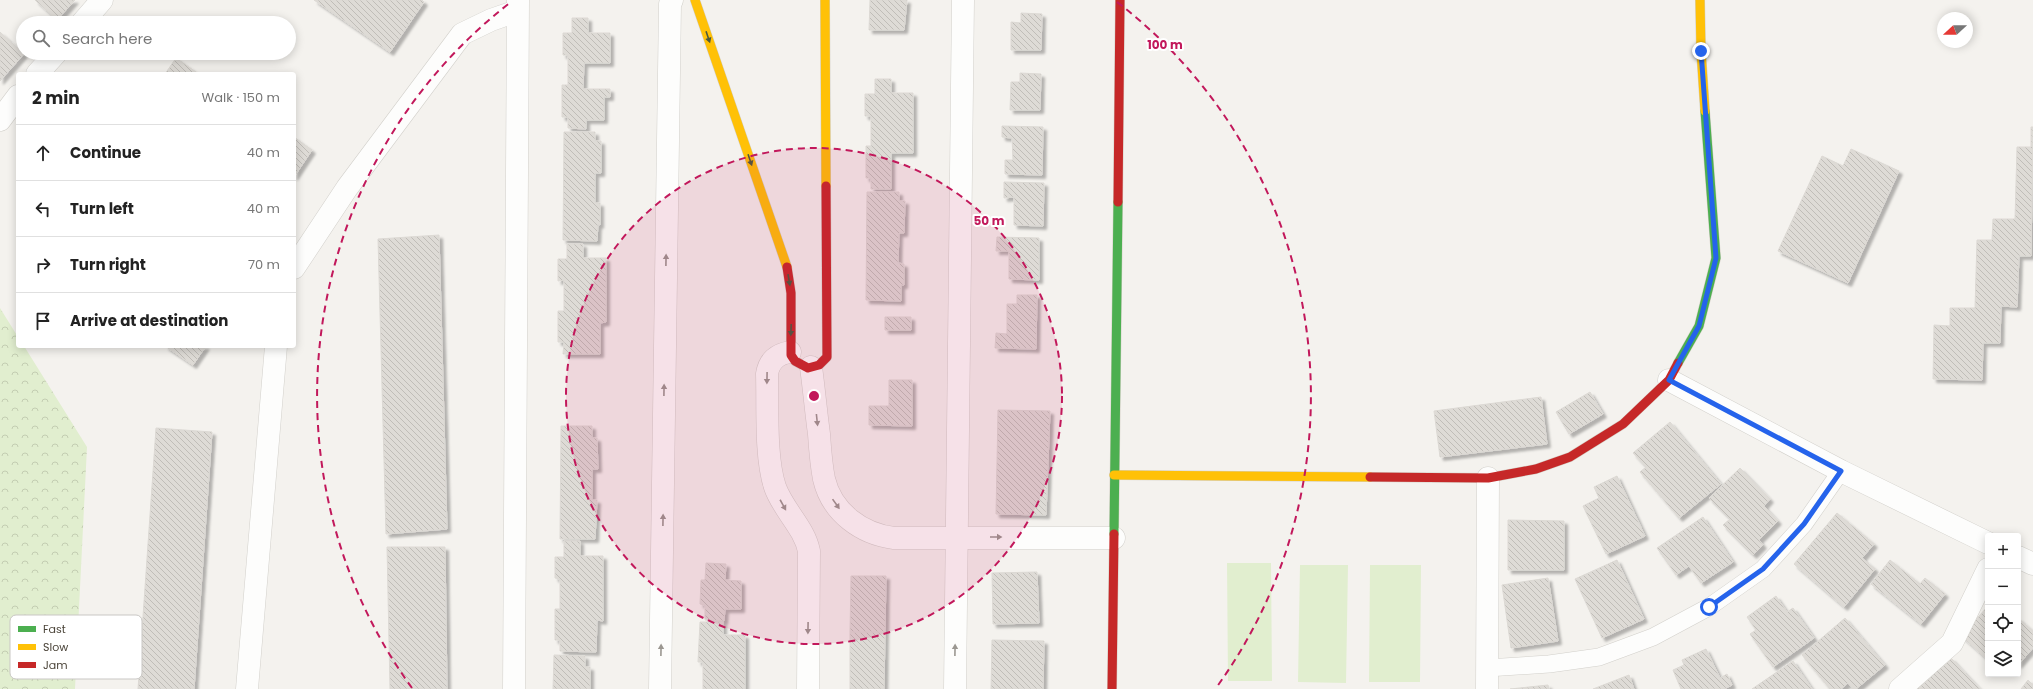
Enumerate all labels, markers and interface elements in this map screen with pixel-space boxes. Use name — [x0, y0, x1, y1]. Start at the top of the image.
north arrow — [1937, 12, 1973, 48]
search box — [16, 16, 296, 60]
icon: search — [30, 27, 52, 49]
text: Search here — [62, 28, 152, 49]
one-way arrow — [705, 31, 711, 43]
text: 100 m — [1147, 36, 1183, 53]
route end — [1692, 42, 1710, 60]
text: 2 min — [32, 86, 80, 110]
text: Walk · 150 m — [202, 88, 280, 107]
icon: ahead — [32, 142, 54, 164]
text: Continue — [70, 142, 141, 163]
text: 40 m — [247, 143, 280, 162]
one-way arrow — [747, 154, 753, 166]
icon: left — [32, 198, 54, 220]
text: Turn left — [70, 198, 134, 219]
text: 40 m — [247, 199, 280, 218]
text: 50 m — [974, 212, 1005, 229]
icon: right — [32, 254, 54, 276]
text: Turn right — [70, 254, 146, 275]
one-way arrow — [663, 254, 670, 266]
text: 70 m — [248, 255, 280, 274]
one-way arrow — [786, 273, 792, 286]
icon: arrive — [32, 310, 54, 332]
text: Arrive at destination — [70, 310, 228, 331]
one-way arrow — [788, 324, 794, 337]
one-way arrow — [764, 372, 770, 385]
one-way arrow — [661, 384, 668, 396]
centre of rings — [807, 389, 821, 403]
one-way arrow — [814, 414, 820, 426]
one-way arrow — [780, 499, 787, 511]
one-way arrow — [832, 499, 840, 510]
one-way arrow — [659, 514, 666, 526]
map controls — [1985, 533, 2021, 677]
button: + — [1985, 533, 2021, 569]
one-way arrow — [990, 534, 1002, 541]
button: − — [1985, 569, 2021, 605]
route start — [1700, 598, 1718, 616]
button: locate — [1985, 605, 2021, 641]
legend — [10, 615, 142, 679]
text: Fast — [43, 621, 66, 637]
one-way arrow — [805, 622, 811, 635]
text: Slow — [43, 639, 68, 655]
button: layers — [1985, 641, 2021, 677]
one-way arrow — [658, 643, 664, 656]
one-way arrow — [952, 644, 959, 656]
text: Jam — [43, 657, 68, 673]

